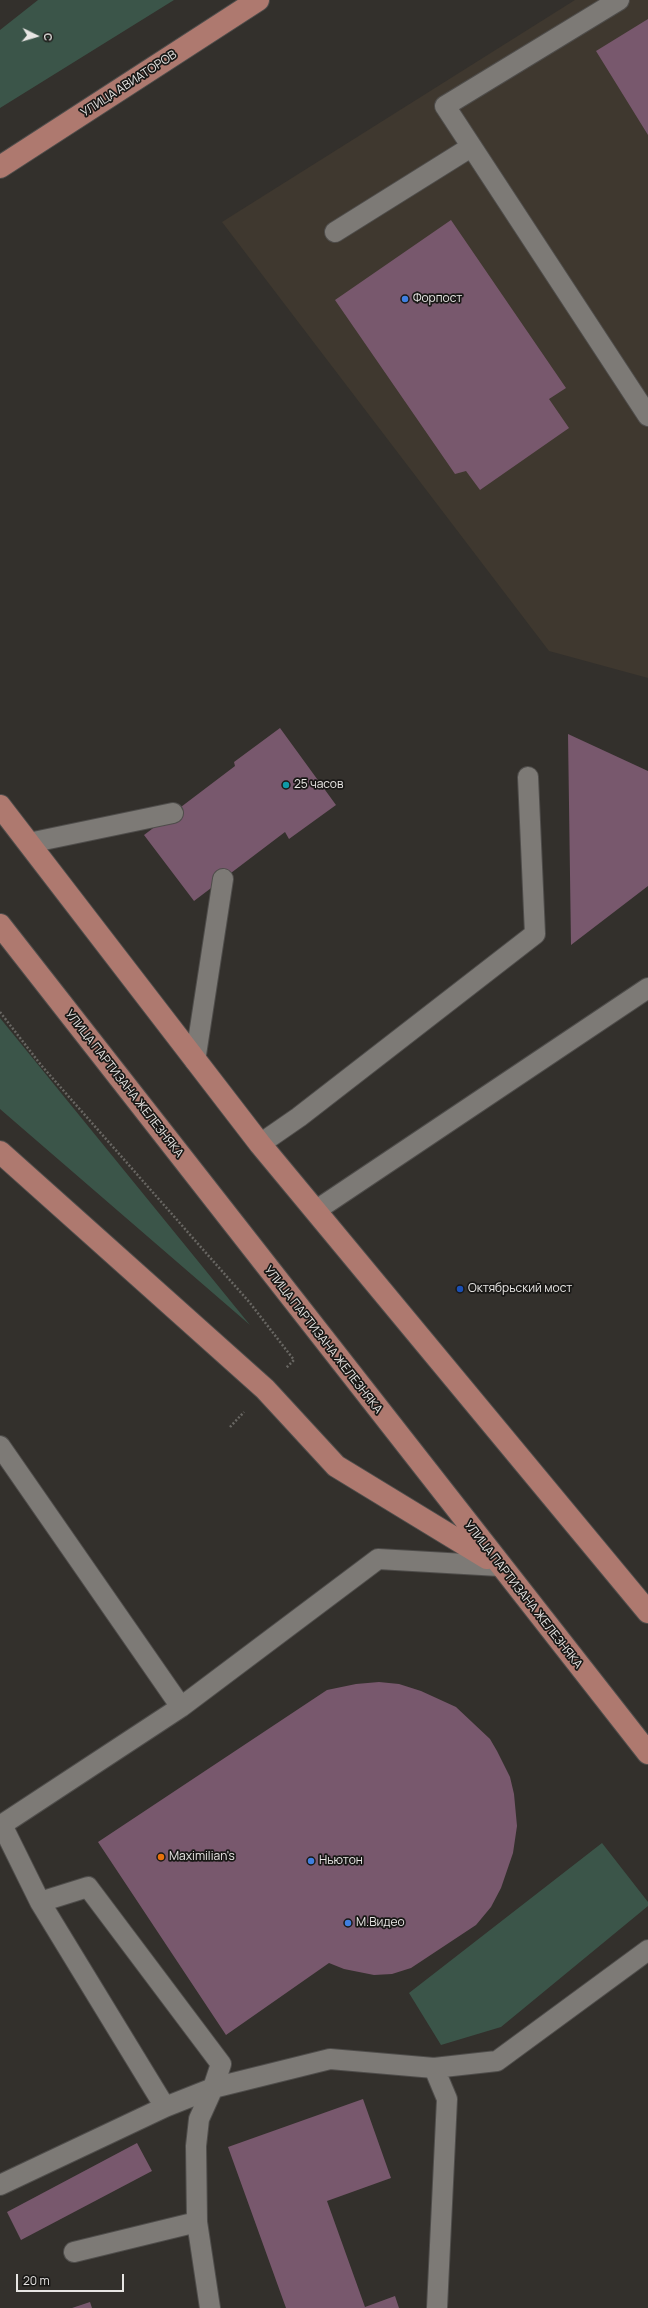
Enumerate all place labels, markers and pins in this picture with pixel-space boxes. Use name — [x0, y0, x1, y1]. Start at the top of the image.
place label: Форпост — [413, 292, 462, 306]
marker: Форпост — [400, 294, 410, 304]
place label: 25 часов — [294, 778, 343, 792]
marker: 25 часов — [281, 780, 291, 790]
place label: Октябрьский мост — [468, 1282, 572, 1296]
marker: Октябрьский мост — [455, 1284, 465, 1294]
place label: Maximilian's — [169, 1850, 235, 1864]
marker: Maximilian's — [156, 1852, 166, 1862]
place label: Ньютон — [319, 1854, 363, 1868]
marker: Ньютон — [306, 1856, 316, 1866]
place label: М.Видео — [356, 1916, 405, 1930]
marker: М.Видео — [343, 1918, 353, 1928]

